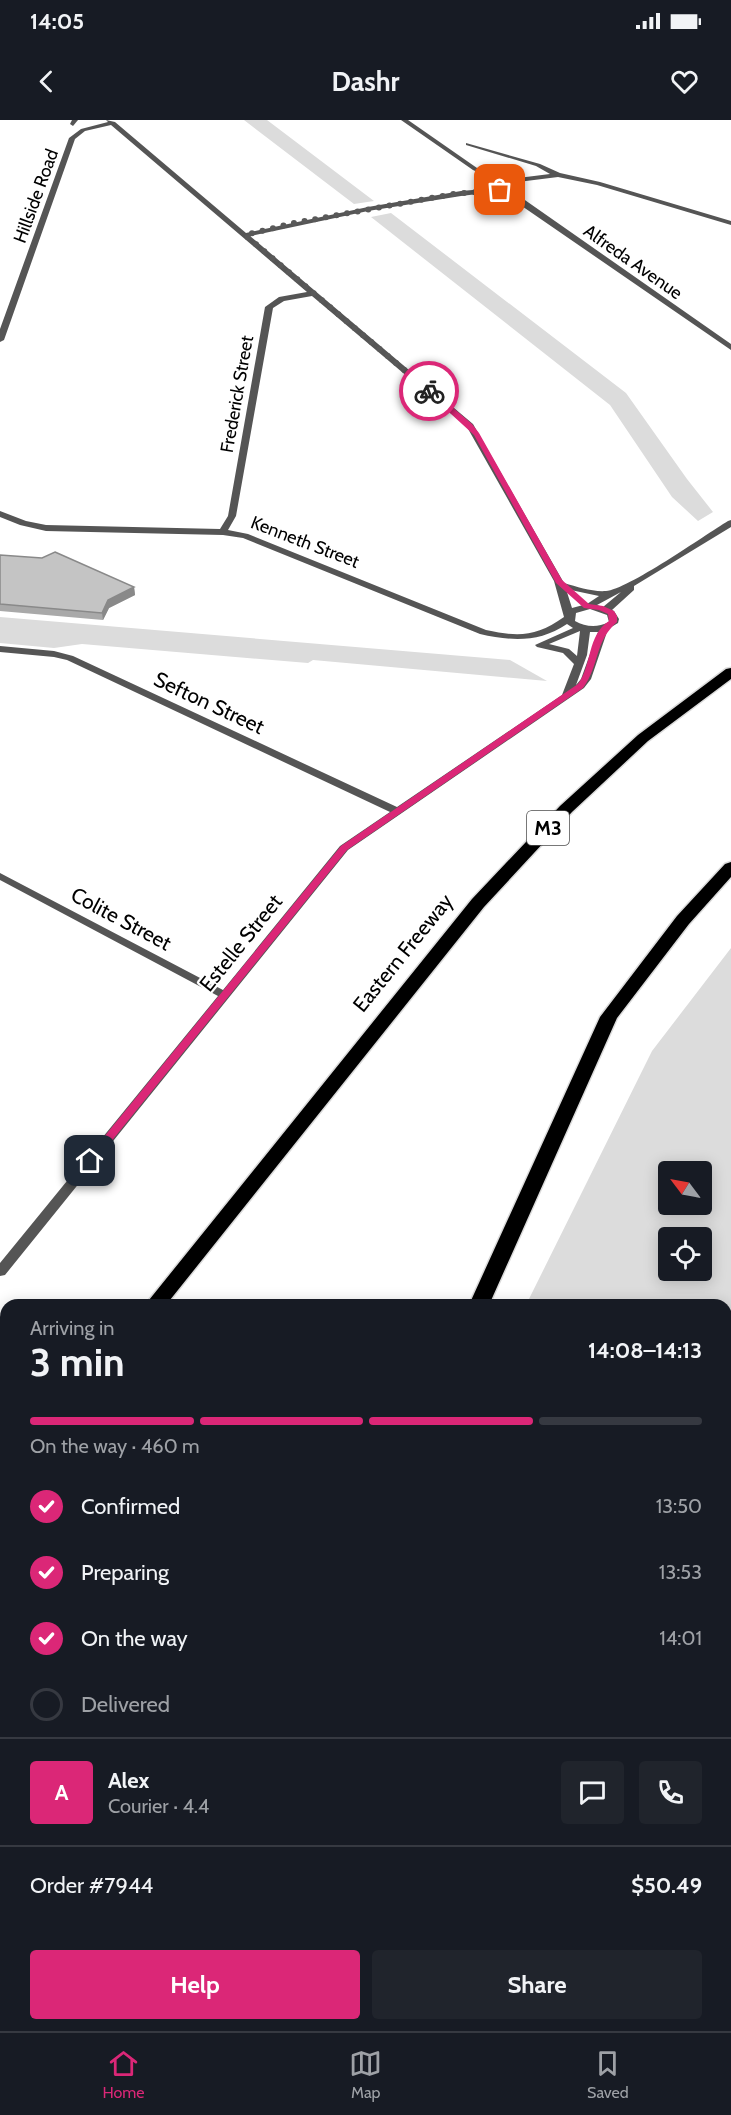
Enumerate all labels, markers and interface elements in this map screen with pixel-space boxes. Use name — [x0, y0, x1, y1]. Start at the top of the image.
text: 14:05 — [30, 8, 84, 35]
icon: back — [30, 65, 63, 98]
text: Dashr — [332, 65, 399, 98]
icon: heart — [668, 65, 701, 98]
street label: Hillside Road — [9, 146, 63, 246]
pin — [474, 164, 525, 215]
icon: bag — [483, 173, 516, 206]
street label: Alfreda Avenue — [579, 220, 687, 304]
street label: Frederick Street — [216, 334, 258, 454]
courier — [399, 361, 459, 421]
icon: bike — [413, 375, 446, 408]
street label: Kenneth Street — [248, 511, 362, 573]
street label: Sefton Street — [150, 666, 268, 739]
road number: M3 — [527, 811, 569, 845]
street label: Colite Street — [67, 882, 176, 955]
street label: Eastern Freeway — [347, 888, 458, 1017]
street label: Estelle Street — [194, 889, 287, 996]
pin — [64, 1135, 115, 1186]
icon: home — [73, 1144, 106, 1177]
north arrow — [658, 1161, 712, 1215]
map controls — [658, 1161, 712, 1281]
button: locate — [658, 1227, 712, 1281]
text: Arriving in — [30, 1316, 114, 1340]
text: 14:08–14:13 — [588, 1337, 702, 1364]
text: 3 min — [30, 1338, 125, 1386]
text: On the way · 460 m — [30, 1434, 200, 1458]
icon: check — [30, 1490, 63, 1523]
text: Confirmed — [81, 1493, 180, 1520]
text: 13:50 — [656, 1494, 702, 1518]
icon: check — [30, 1556, 63, 1589]
text: Preparing — [81, 1559, 169, 1586]
text: 13:53 — [659, 1560, 702, 1584]
icon: check — [30, 1622, 63, 1655]
text: On the way — [81, 1625, 188, 1652]
text: 14:01 — [659, 1626, 702, 1650]
text: Delivered — [81, 1691, 170, 1718]
button: chat — [561, 1761, 624, 1824]
button: phone — [639, 1761, 702, 1824]
text: Alex — [108, 1767, 149, 1794]
text: A — [55, 1779, 68, 1806]
text: Courier · 4.4 — [108, 1794, 209, 1818]
text: Order #7944 — [30, 1872, 153, 1899]
text: $50.49 — [631, 1872, 702, 1899]
button: Help — [30, 1950, 360, 2019]
button: Share — [372, 1950, 702, 2019]
tab: Home — [102, 2047, 145, 2102]
tab: Map — [349, 2047, 382, 2102]
tab: Saved — [587, 2047, 629, 2102]

